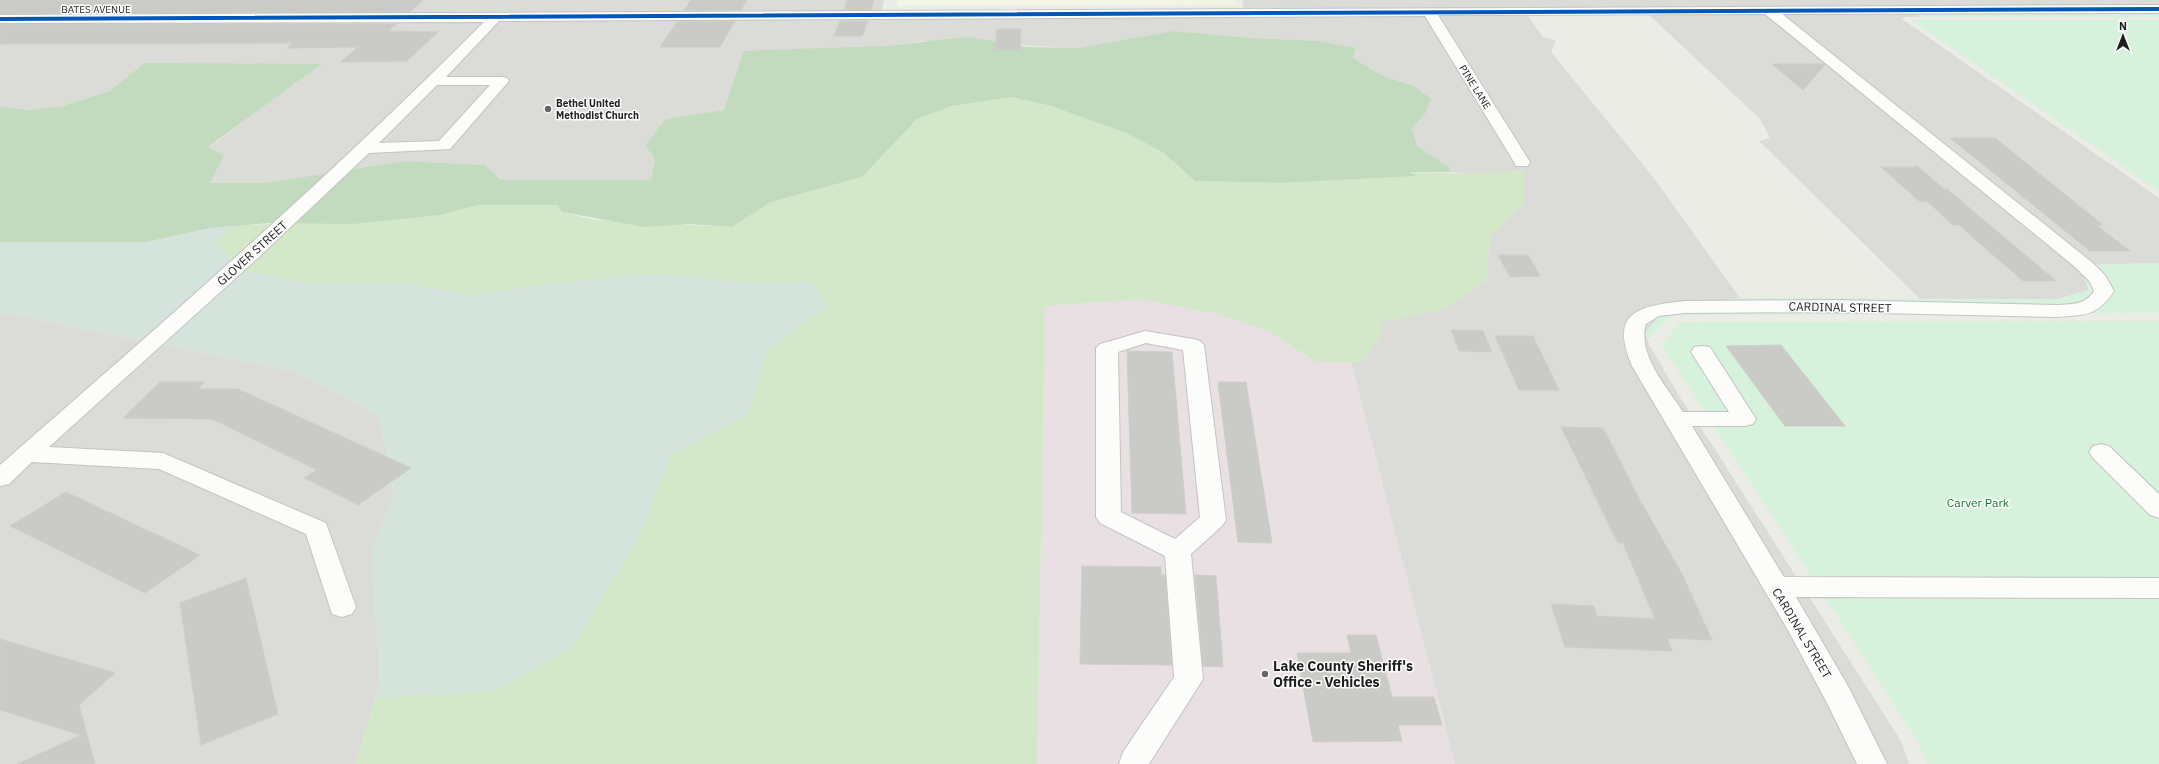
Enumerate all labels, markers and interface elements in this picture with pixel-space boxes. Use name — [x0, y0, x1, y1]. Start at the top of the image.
street label: BATES AVENUE — [61, 3, 131, 16]
north arrow — [2103, 16, 2143, 56]
text: N — [2119, 19, 2127, 33]
street label: PINE LANE — [1456, 62, 1494, 112]
place label: Bethel United Methodist Church — [556, 97, 639, 122]
marker: Bethel United Methodist Church — [543, 104, 553, 114]
street label: GLOVER STREET — [214, 217, 290, 288]
street label: CARDINAL STREET — [1788, 299, 1892, 315]
park label: Carver Park — [1947, 495, 2010, 510]
street label: CARDINAL STREET — [1769, 585, 1835, 681]
place label: Lake County Sheriff's Office - Vehicles — [1273, 657, 1413, 691]
marker: Lake County Sheriff's Office - Vehicles — [1260, 669, 1270, 679]

